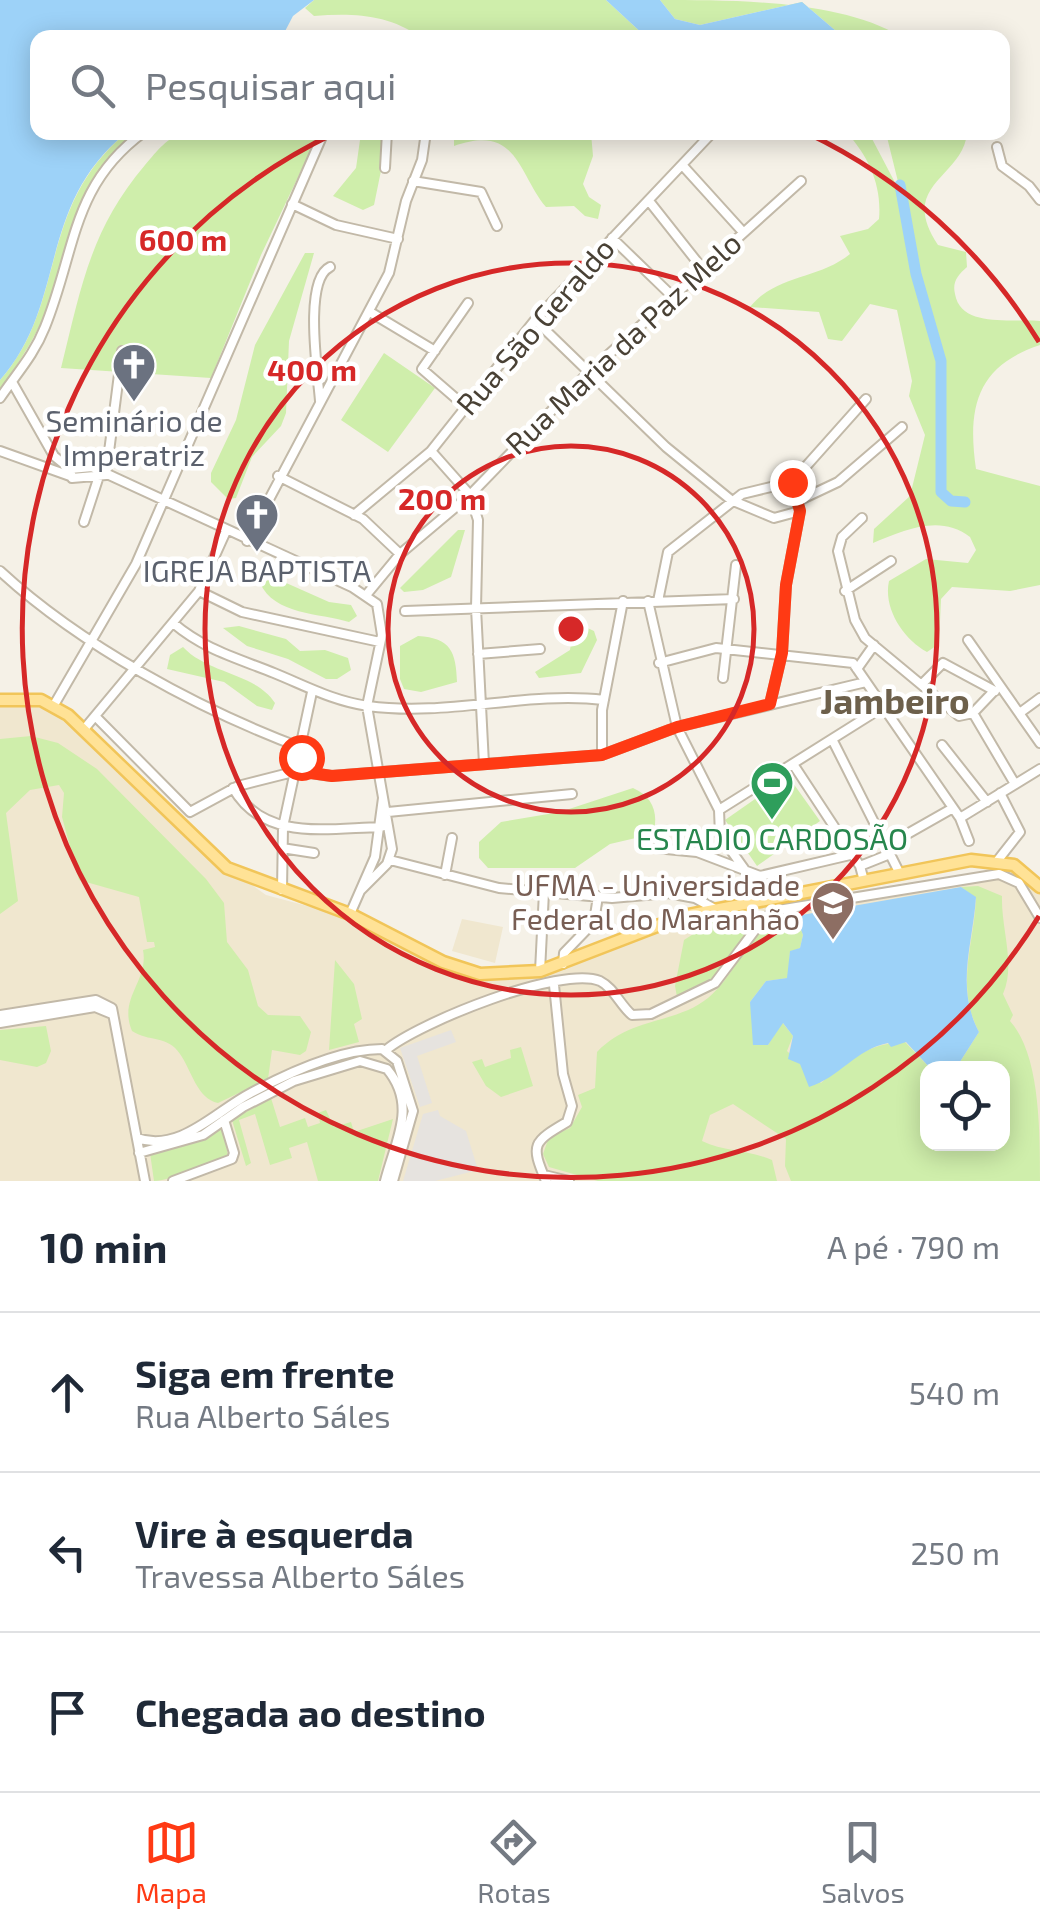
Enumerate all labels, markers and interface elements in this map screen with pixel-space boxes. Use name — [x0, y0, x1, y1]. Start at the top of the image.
search box — [30, 30, 1010, 140]
icon: search — [65, 58, 120, 113]
text: Pesquisar aqui — [145, 62, 396, 108]
text: 600 m — [139, 221, 227, 257]
street label: Rua Maria da Paz Melo — [497, 224, 748, 461]
street label: Rua São Geraldo — [448, 230, 621, 421]
church icon: Seminário de Imperatriz — [111, 342, 157, 403]
text: 400 m — [267, 351, 357, 387]
place label: Seminário de Imperatriz — [45, 402, 223, 472]
route end — [770, 460, 816, 506]
text: 200 m — [398, 480, 486, 516]
church icon: IGREJA BAPTISTA — [234, 492, 280, 553]
place label: IGREJA BAPTISTA — [143, 552, 371, 588]
centre of rings — [553, 611, 589, 647]
district label: Jambeiro — [820, 679, 970, 721]
route start — [279, 735, 325, 781]
sports icon: ESTADIO CARDOSÃO — [749, 760, 795, 821]
place label: ESTADIO CARDOSÃO — [636, 820, 908, 856]
place label: UFMA - Universidade Federal do Maranhão — [511, 866, 800, 936]
school or university icon: UFMA - Universidade Federal do Maranhão — [810, 880, 856, 941]
map controls — [920, 1061, 1010, 1151]
button: locate — [920, 1061, 1010, 1151]
text: 10 min — [40, 1221, 168, 1271]
text: A pé · 790 m — [827, 1227, 1000, 1265]
text: Siga em frente — [135, 1350, 395, 1396]
icon: ahead — [40, 1365, 95, 1420]
text: 540 m — [909, 1373, 1000, 1411]
text: Rua Alberto Sáles — [135, 1396, 391, 1434]
text: Vire à esquerda — [135, 1510, 414, 1556]
icon: left — [40, 1525, 95, 1580]
text: 250 m — [910, 1533, 1000, 1571]
text: Travessa Alberto Sáles — [135, 1556, 465, 1594]
icon: arrive — [40, 1685, 95, 1740]
text: Chegada ao destino — [135, 1689, 486, 1735]
tab: Mapa — [135, 1815, 207, 1909]
tab: Rotas — [477, 1815, 551, 1909]
tab: Salvos — [821, 1815, 905, 1909]

